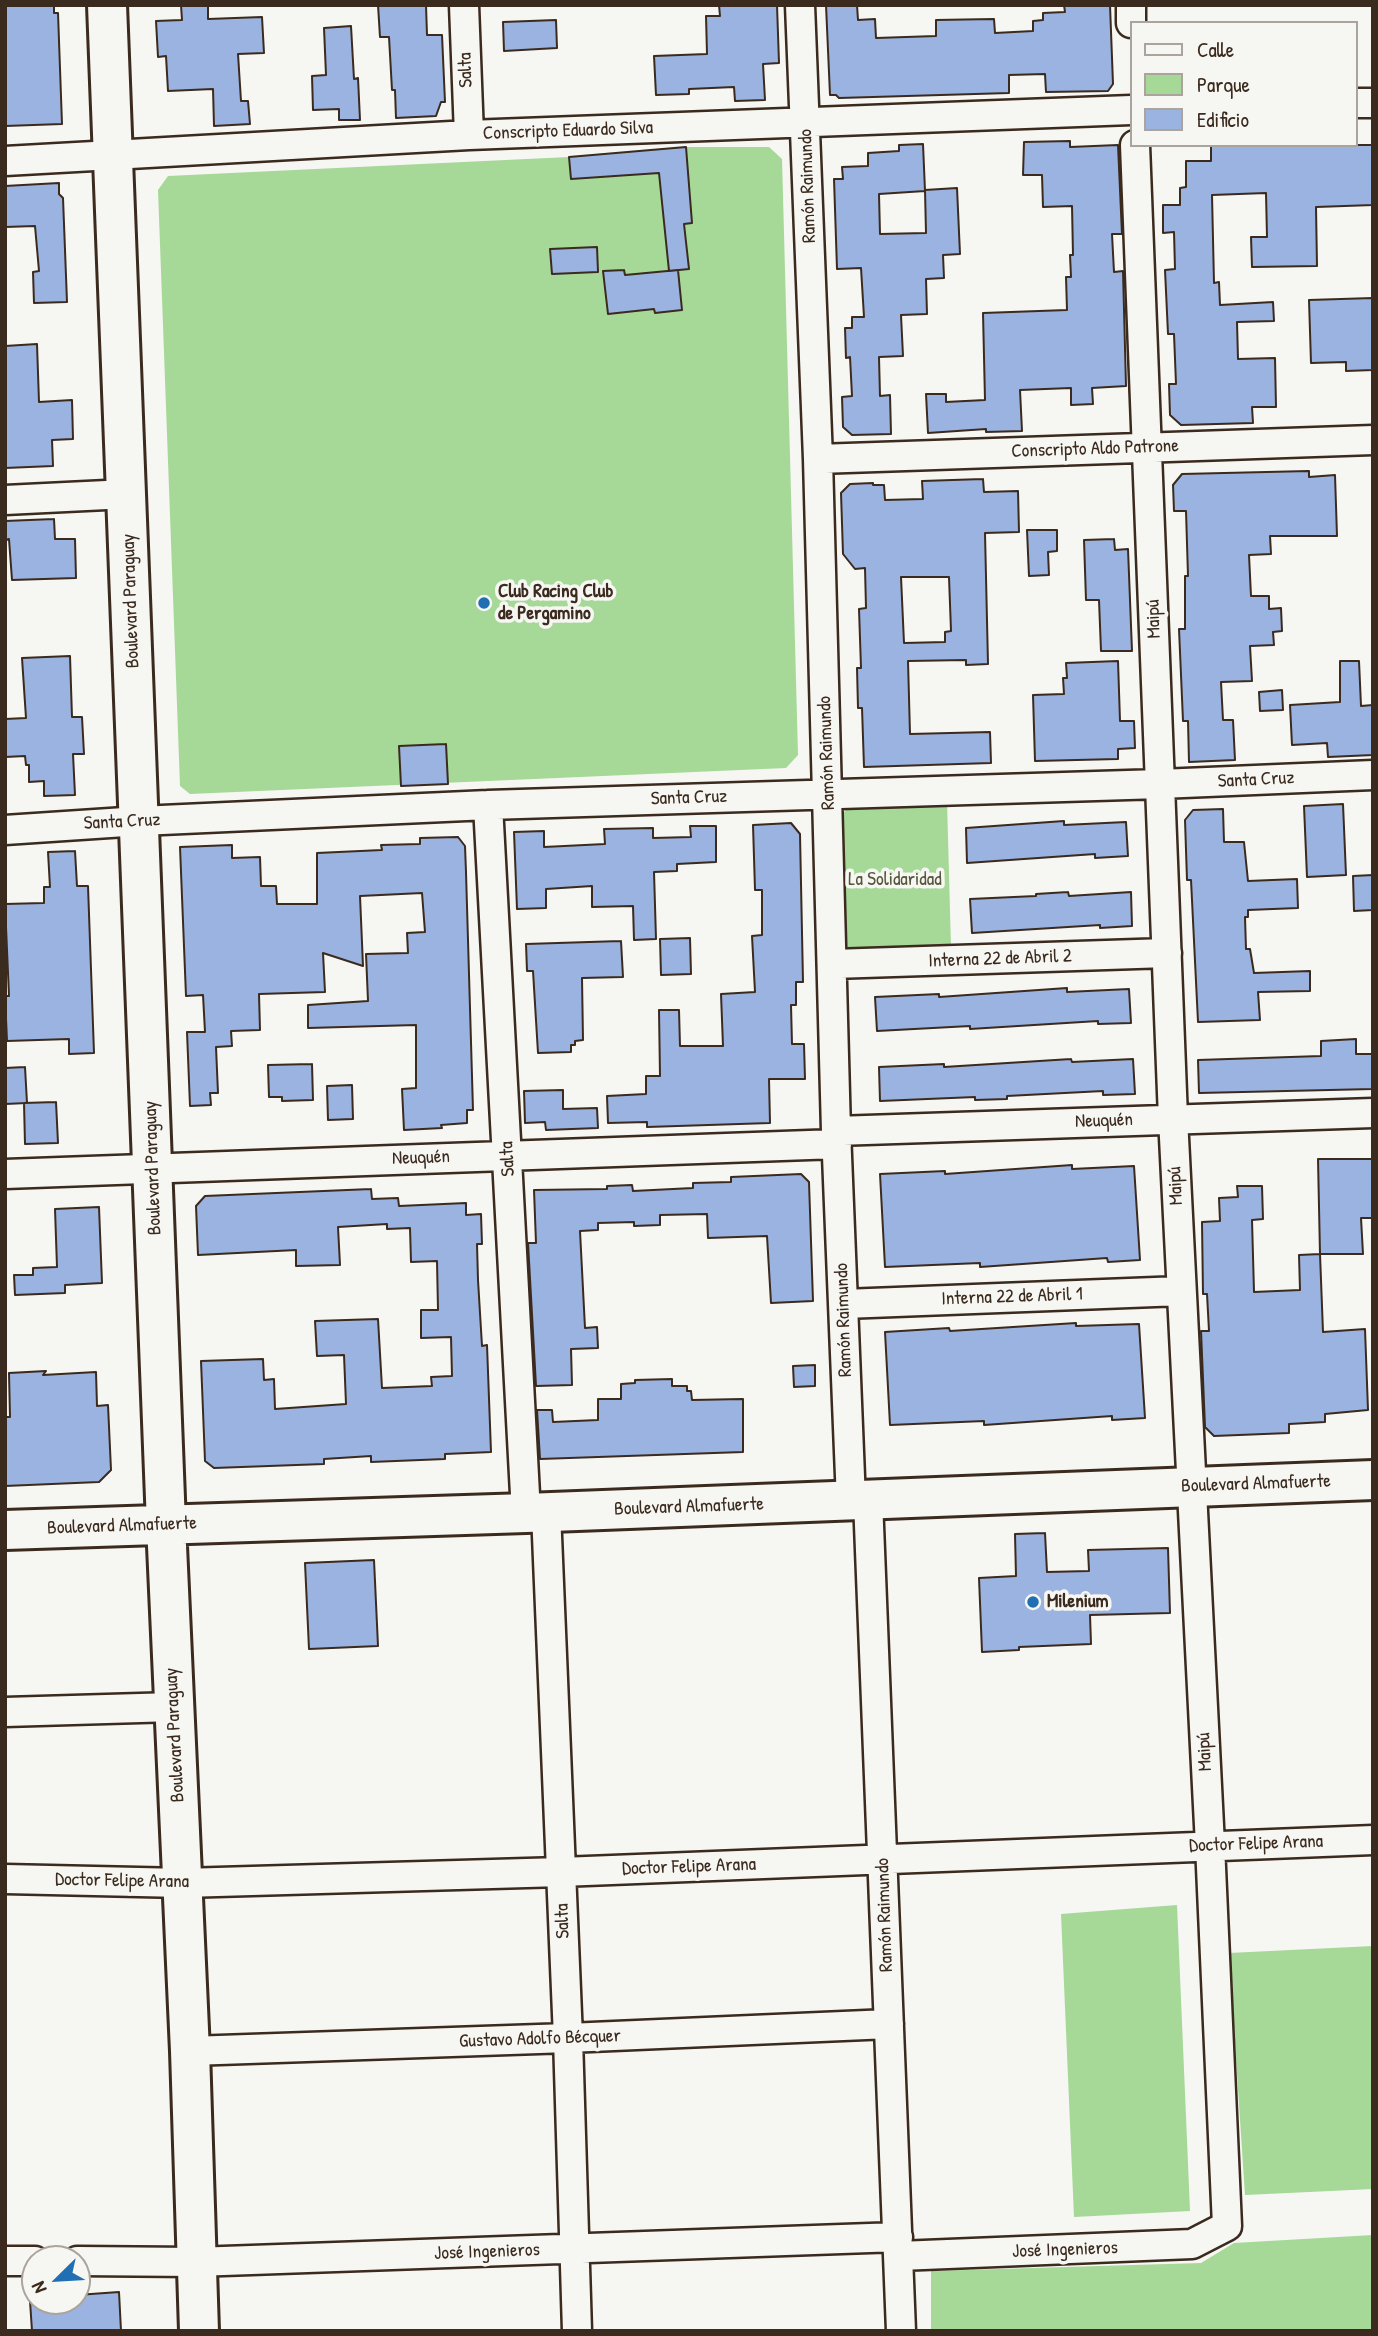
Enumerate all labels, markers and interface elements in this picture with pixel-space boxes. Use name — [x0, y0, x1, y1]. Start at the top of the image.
legend — [1130, 21, 1357, 147]
text: Calle — [1197, 35, 1234, 64]
street label: Salta — [454, 52, 478, 88]
text: Parque — [1197, 70, 1250, 99]
text: Edificio — [1197, 105, 1249, 134]
street label: Conscripto Eduardo Silva — [483, 117, 653, 145]
street label: Ramón Raimundo — [795, 129, 821, 243]
street label: Conscripto Aldo Patrone — [1011, 435, 1179, 463]
street label: Boulevard Paraguay — [117, 533, 145, 669]
place label: Club Racing Club de Pergamino — [498, 581, 613, 625]
marker: Club Racing Club de Pergamino — [476, 595, 492, 611]
street label: Maipú — [1142, 599, 1166, 639]
street label: Ramón Raimundo — [814, 696, 840, 810]
street label: Santa Cruz — [1217, 767, 1295, 793]
street label: Santa Cruz — [650, 785, 728, 811]
street label: Santa Cruz — [83, 809, 161, 835]
park label: La Solidaridad — [848, 869, 942, 891]
street label: Interna 22 de Abril 2 — [928, 945, 1072, 973]
street label: Boulevard Paraguay — [139, 1100, 167, 1236]
street label: Neuquén — [1075, 1109, 1133, 1133]
street label: Salta — [496, 1141, 520, 1177]
street label: Neuquén — [392, 1146, 450, 1170]
street label: Maipú — [1164, 1166, 1188, 1206]
street label: Ramón Raimundo — [831, 1263, 857, 1377]
street label: Interna 22 de Abril 1 — [941, 1283, 1083, 1311]
street label: Boulevard Almafuerte — [1181, 1470, 1331, 1498]
street label: Boulevard Almafuerte — [614, 1493, 764, 1521]
street label: Boulevard Almafuerte — [47, 1512, 197, 1540]
place label: Milenium — [1047, 1591, 1109, 1613]
marker: Milenium — [1025, 1594, 1041, 1610]
street label: Boulevard Paraguay — [160, 1667, 190, 1803]
street label: Maipú — [1193, 1732, 1217, 1772]
street label: Doctor Felipe Arana — [1189, 1830, 1323, 1858]
street label: Doctor Felipe Arana — [622, 1853, 756, 1881]
street label: Ramón Raimundo — [872, 1858, 898, 1972]
street label: Doctor Felipe Arana — [55, 1868, 189, 1894]
street label: Salta — [551, 1903, 575, 1939]
street label: Gustavo Adolfo Bécquer — [459, 2025, 621, 2053]
street label: José Ingenieros — [1012, 2237, 1118, 2263]
street label: José Ingenieros — [434, 2239, 540, 2265]
north arrow — [21, 2245, 91, 2315]
text: N — [25, 2278, 53, 2298]

